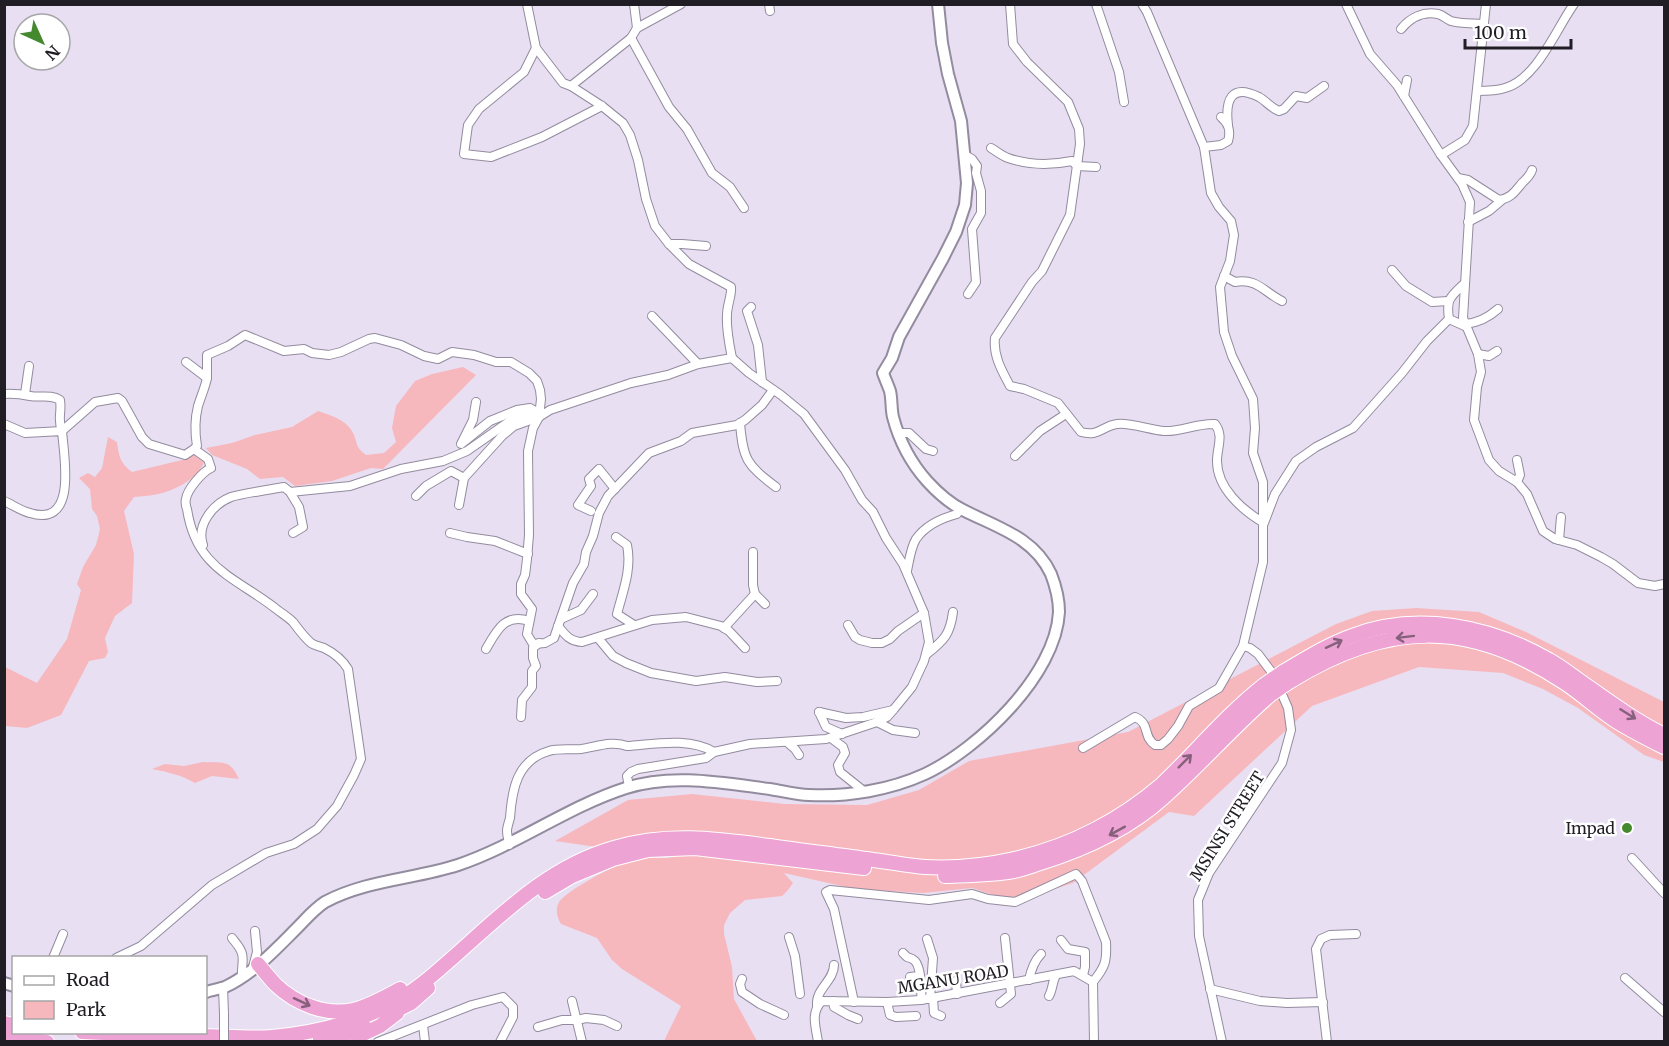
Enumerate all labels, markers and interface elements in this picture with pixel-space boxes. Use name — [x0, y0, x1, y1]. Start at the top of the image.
north arrow — [12, 12, 72, 72]
scale bar — [1465, 12, 1572, 50]
text: 100 m — [1474, 21, 1527, 44]
text: N — [41, 41, 64, 64]
one-way arrow — [1396, 632, 1416, 643]
one-way arrow — [1325, 638, 1343, 649]
one-way arrow — [1619, 708, 1636, 720]
one-way arrow — [1177, 753, 1192, 768]
street label: MSINSI STREET — [1185, 768, 1269, 884]
place label: Impad — [1565, 818, 1615, 838]
marker: Impad — [1620, 821, 1634, 835]
one-way arrow — [1108, 826, 1126, 837]
legend — [12, 956, 207, 1034]
street label: MGANU ROAD — [896, 960, 1010, 998]
text: Road — [66, 968, 110, 991]
one-way arrow — [292, 997, 310, 1008]
text: Park — [66, 998, 107, 1021]

